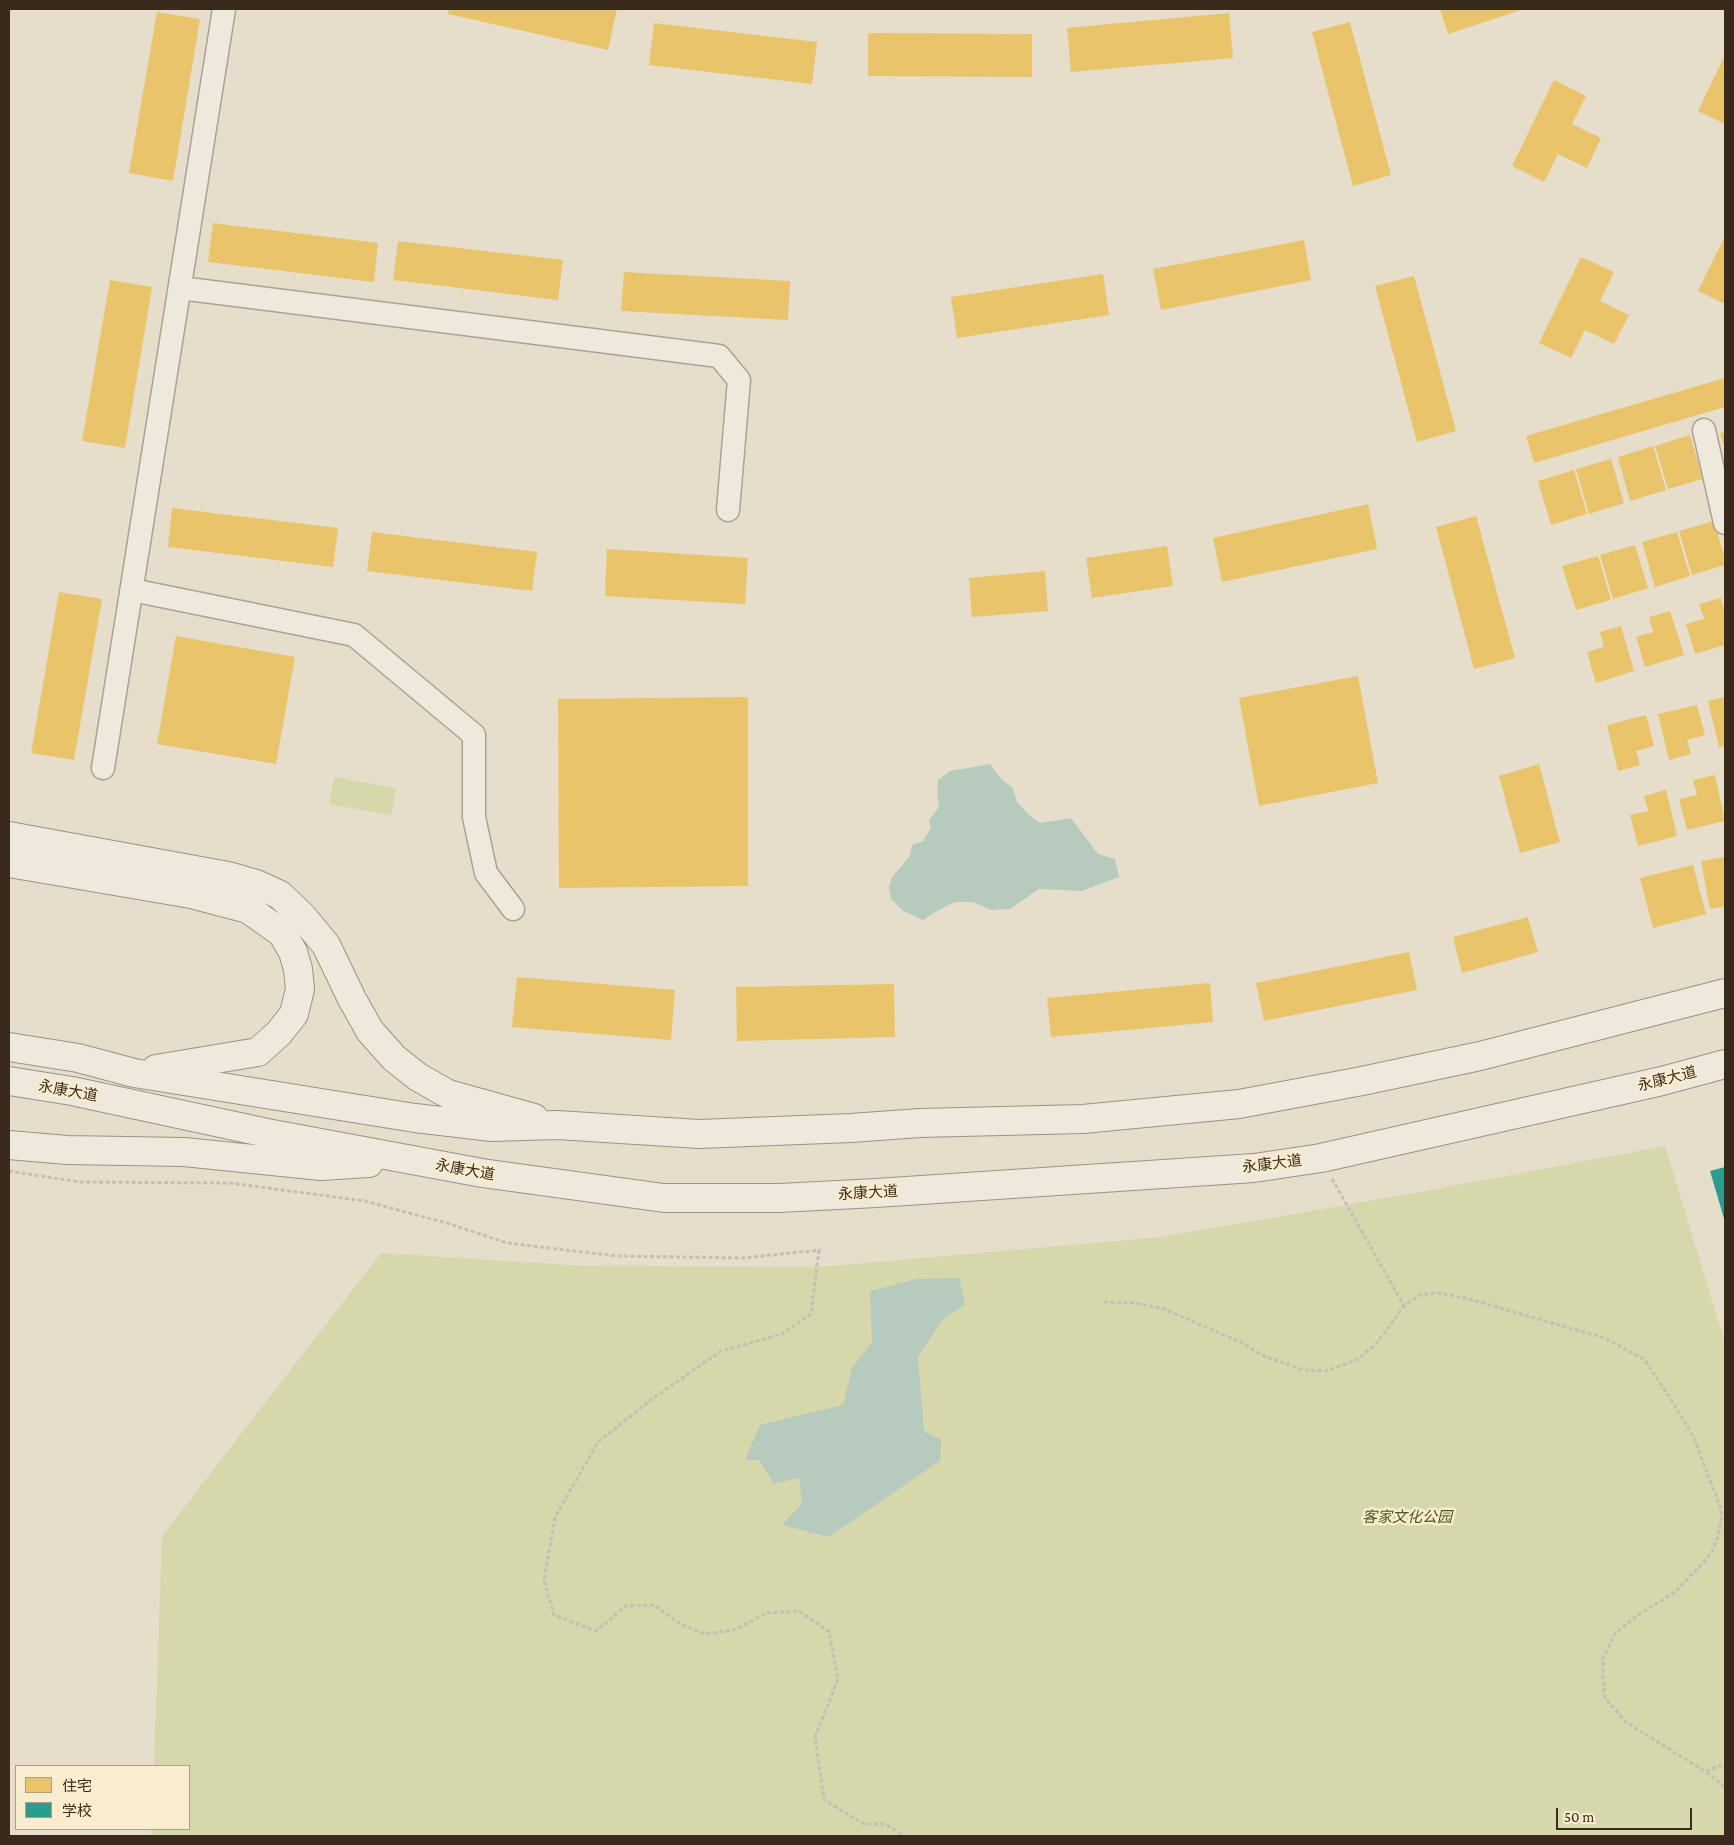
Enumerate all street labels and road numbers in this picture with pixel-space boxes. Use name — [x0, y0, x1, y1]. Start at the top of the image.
street label: 永康大道 — [1636, 1063, 1698, 1095]
street label: 永康大道 — [37, 1077, 99, 1105]
street label: 永康大道 — [1241, 1151, 1303, 1177]
street label: 永康大道 — [434, 1156, 496, 1184]
street label: 永康大道 — [838, 1182, 898, 1204]

